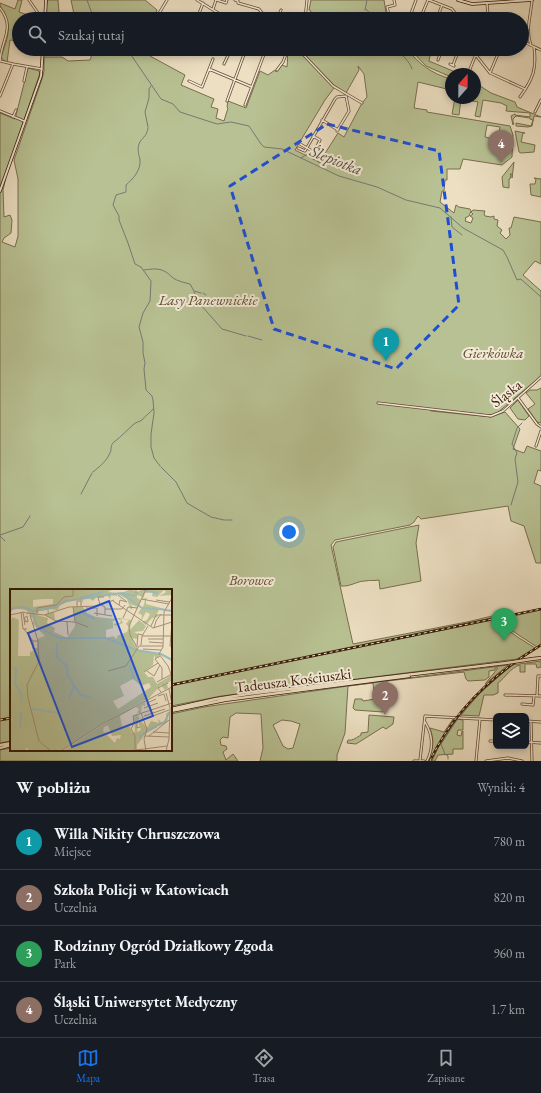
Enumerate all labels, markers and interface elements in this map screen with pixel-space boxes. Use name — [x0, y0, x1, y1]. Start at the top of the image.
search box — [12, 12, 529, 56]
icon: search — [26, 23, 48, 45]
text: Szukaj tutaj — [58, 25, 124, 44]
north arrow — [445, 68, 481, 104]
pin: 4 — [488, 130, 514, 163]
water label: Ślepiotka — [306, 140, 365, 180]
park label: Lasy Panewnickie — [157, 290, 258, 309]
pin: 1 — [373, 328, 399, 361]
park label: Gierkówka — [462, 343, 524, 362]
street label: Śląska — [487, 375, 525, 411]
your location — [279, 522, 299, 542]
park label: Borowce — [228, 570, 274, 589]
inset map — [10, 589, 172, 751]
pin: 3 — [491, 608, 517, 641]
street label: Tadeusza Kościuszki — [234, 663, 352, 697]
pin: 2 — [372, 682, 398, 715]
map controls — [493, 713, 529, 749]
button: layers — [493, 713, 529, 749]
text: W pobliżu — [16, 776, 90, 798]
text: Wyniki: 4 — [477, 779, 525, 796]
text: Willa Nikity Chruszczowa — [54, 824, 220, 843]
text: 1 — [26, 833, 32, 850]
text: 780 m — [494, 833, 525, 850]
text: Miejsce — [54, 843, 91, 860]
text: Szkoła Policji w Katowicach — [54, 880, 229, 899]
text: 2 — [26, 889, 32, 906]
text: 820 m — [494, 889, 525, 906]
text: Uczelnia — [54, 899, 97, 916]
text: Rodzinny Ogród Działkowy Zgoda — [54, 936, 273, 955]
text: 3 — [26, 945, 32, 962]
text: 960 m — [494, 945, 525, 962]
text: Park — [54, 955, 76, 972]
text: Śląski Uniwersytet Medyczny — [54, 992, 238, 1011]
text: 4 — [26, 1001, 32, 1018]
text: 1.7 km — [491, 1001, 525, 1018]
text: Uczelnia — [54, 1011, 97, 1028]
tab: Mapa — [76, 1047, 100, 1085]
tab: Trasa — [253, 1047, 275, 1085]
tab: Zapisane — [427, 1047, 465, 1085]

